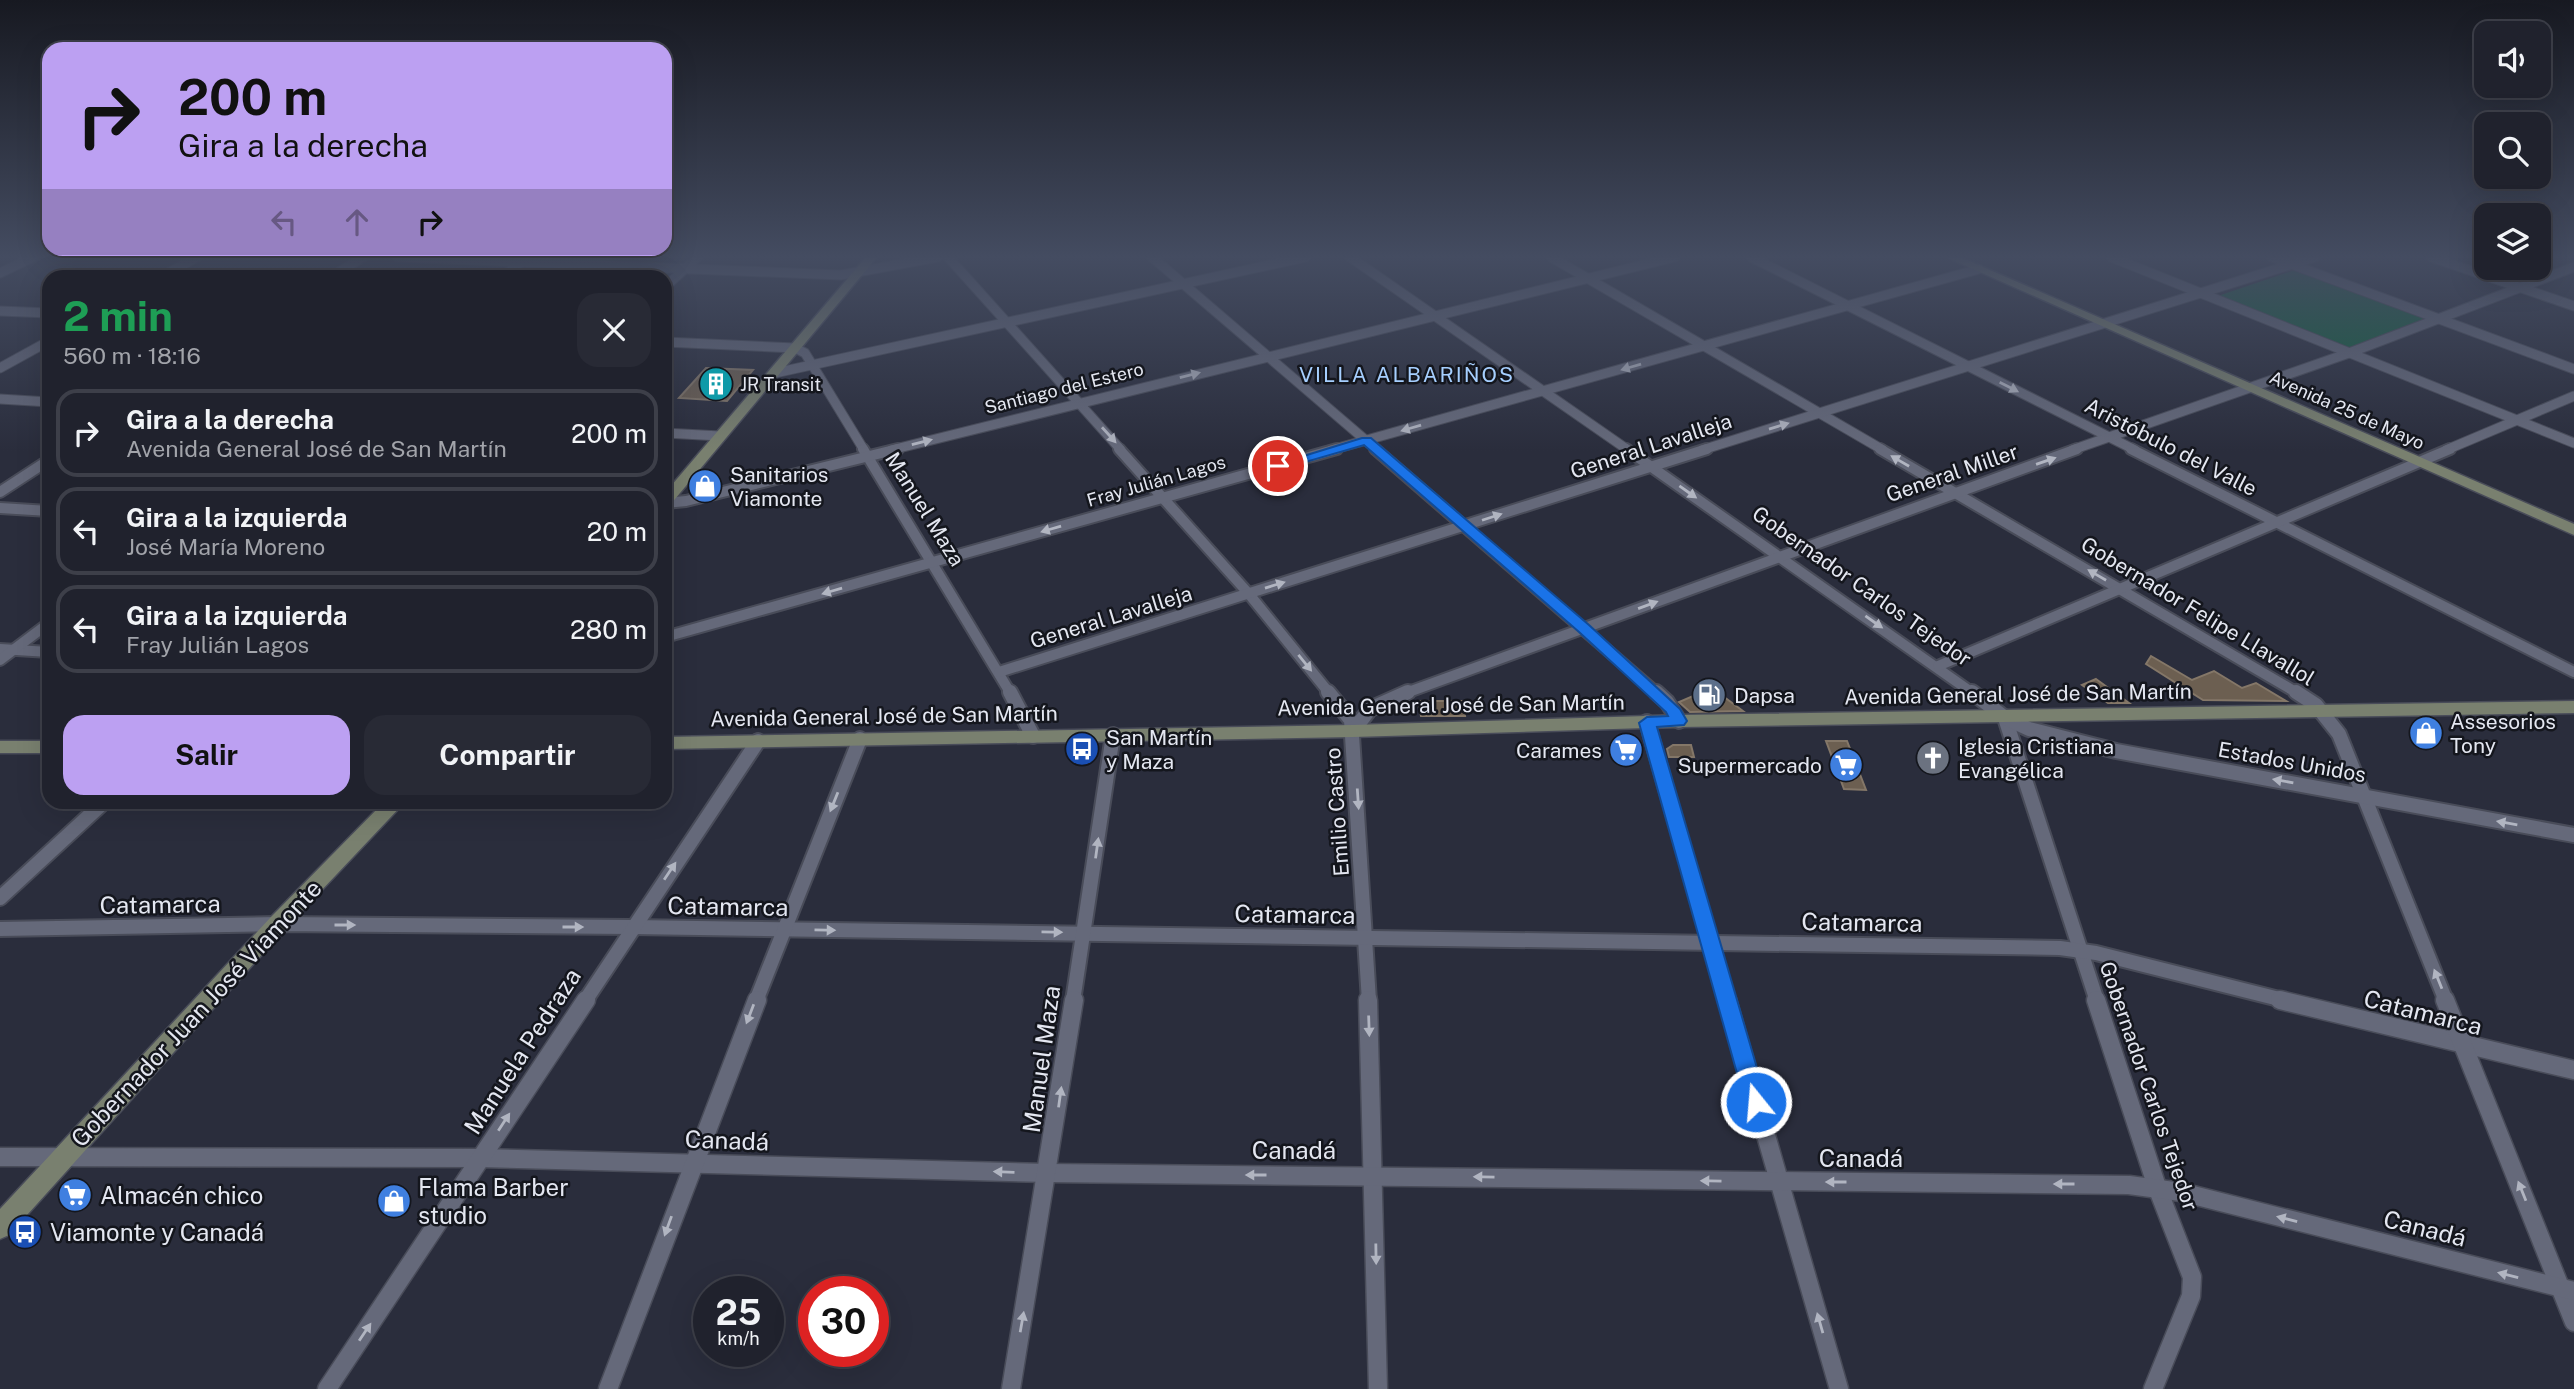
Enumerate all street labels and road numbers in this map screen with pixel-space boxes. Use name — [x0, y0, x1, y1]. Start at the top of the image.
street label: Santiago del Estero — [982, 358, 1146, 418]
street label: Avenida 25 de Mayo — [2266, 366, 2428, 454]
street label: Aristóbulo del Valle — [2081, 393, 2261, 501]
street label: General Lavalleja — [1567, 408, 1735, 484]
street label: General Miller — [1883, 439, 2021, 507]
street label: Manuel Maza — [880, 447, 970, 571]
street label: Fray Julián Lagos — [1084, 451, 1228, 511]
street label: Gobernador Carlos Tejedor — [1748, 501, 1976, 671]
street label: Gobernador Felipe Llavallol — [2077, 531, 2319, 691]
street label: General Lavalleja — [1027, 580, 1195, 654]
street label: Avenida General José de San Martín — [1844, 678, 2192, 710]
street label: Avenida General José de San Martín — [1277, 689, 1625, 721]
street label: Avenida General José de San Martín — [710, 700, 1058, 732]
street label: Estados Unidos — [2216, 737, 2368, 787]
street label: Emilio Castro — [1320, 747, 1354, 877]
street label: Gobernador Juan José Viamonte — [65, 874, 327, 1152]
street label: Catamarca — [99, 889, 221, 919]
street label: Catamarca — [667, 891, 789, 921]
street label: Catamarca — [1234, 899, 1356, 929]
street label: Catamarca — [1801, 907, 1923, 937]
street label: Gobernador Carlos Tejedor — [2095, 958, 2203, 1214]
street label: Manuela Pedraza — [458, 963, 586, 1139]
street label: Manuel Maza — [1017, 984, 1065, 1134]
street label: Catamarca — [2361, 984, 2485, 1040]
street label: Canadá — [684, 1125, 770, 1155]
street label: Canadá — [1252, 1136, 1336, 1164]
street label: Canadá — [1819, 1144, 1903, 1172]
street label: Canadá — [2381, 1204, 2469, 1252]

